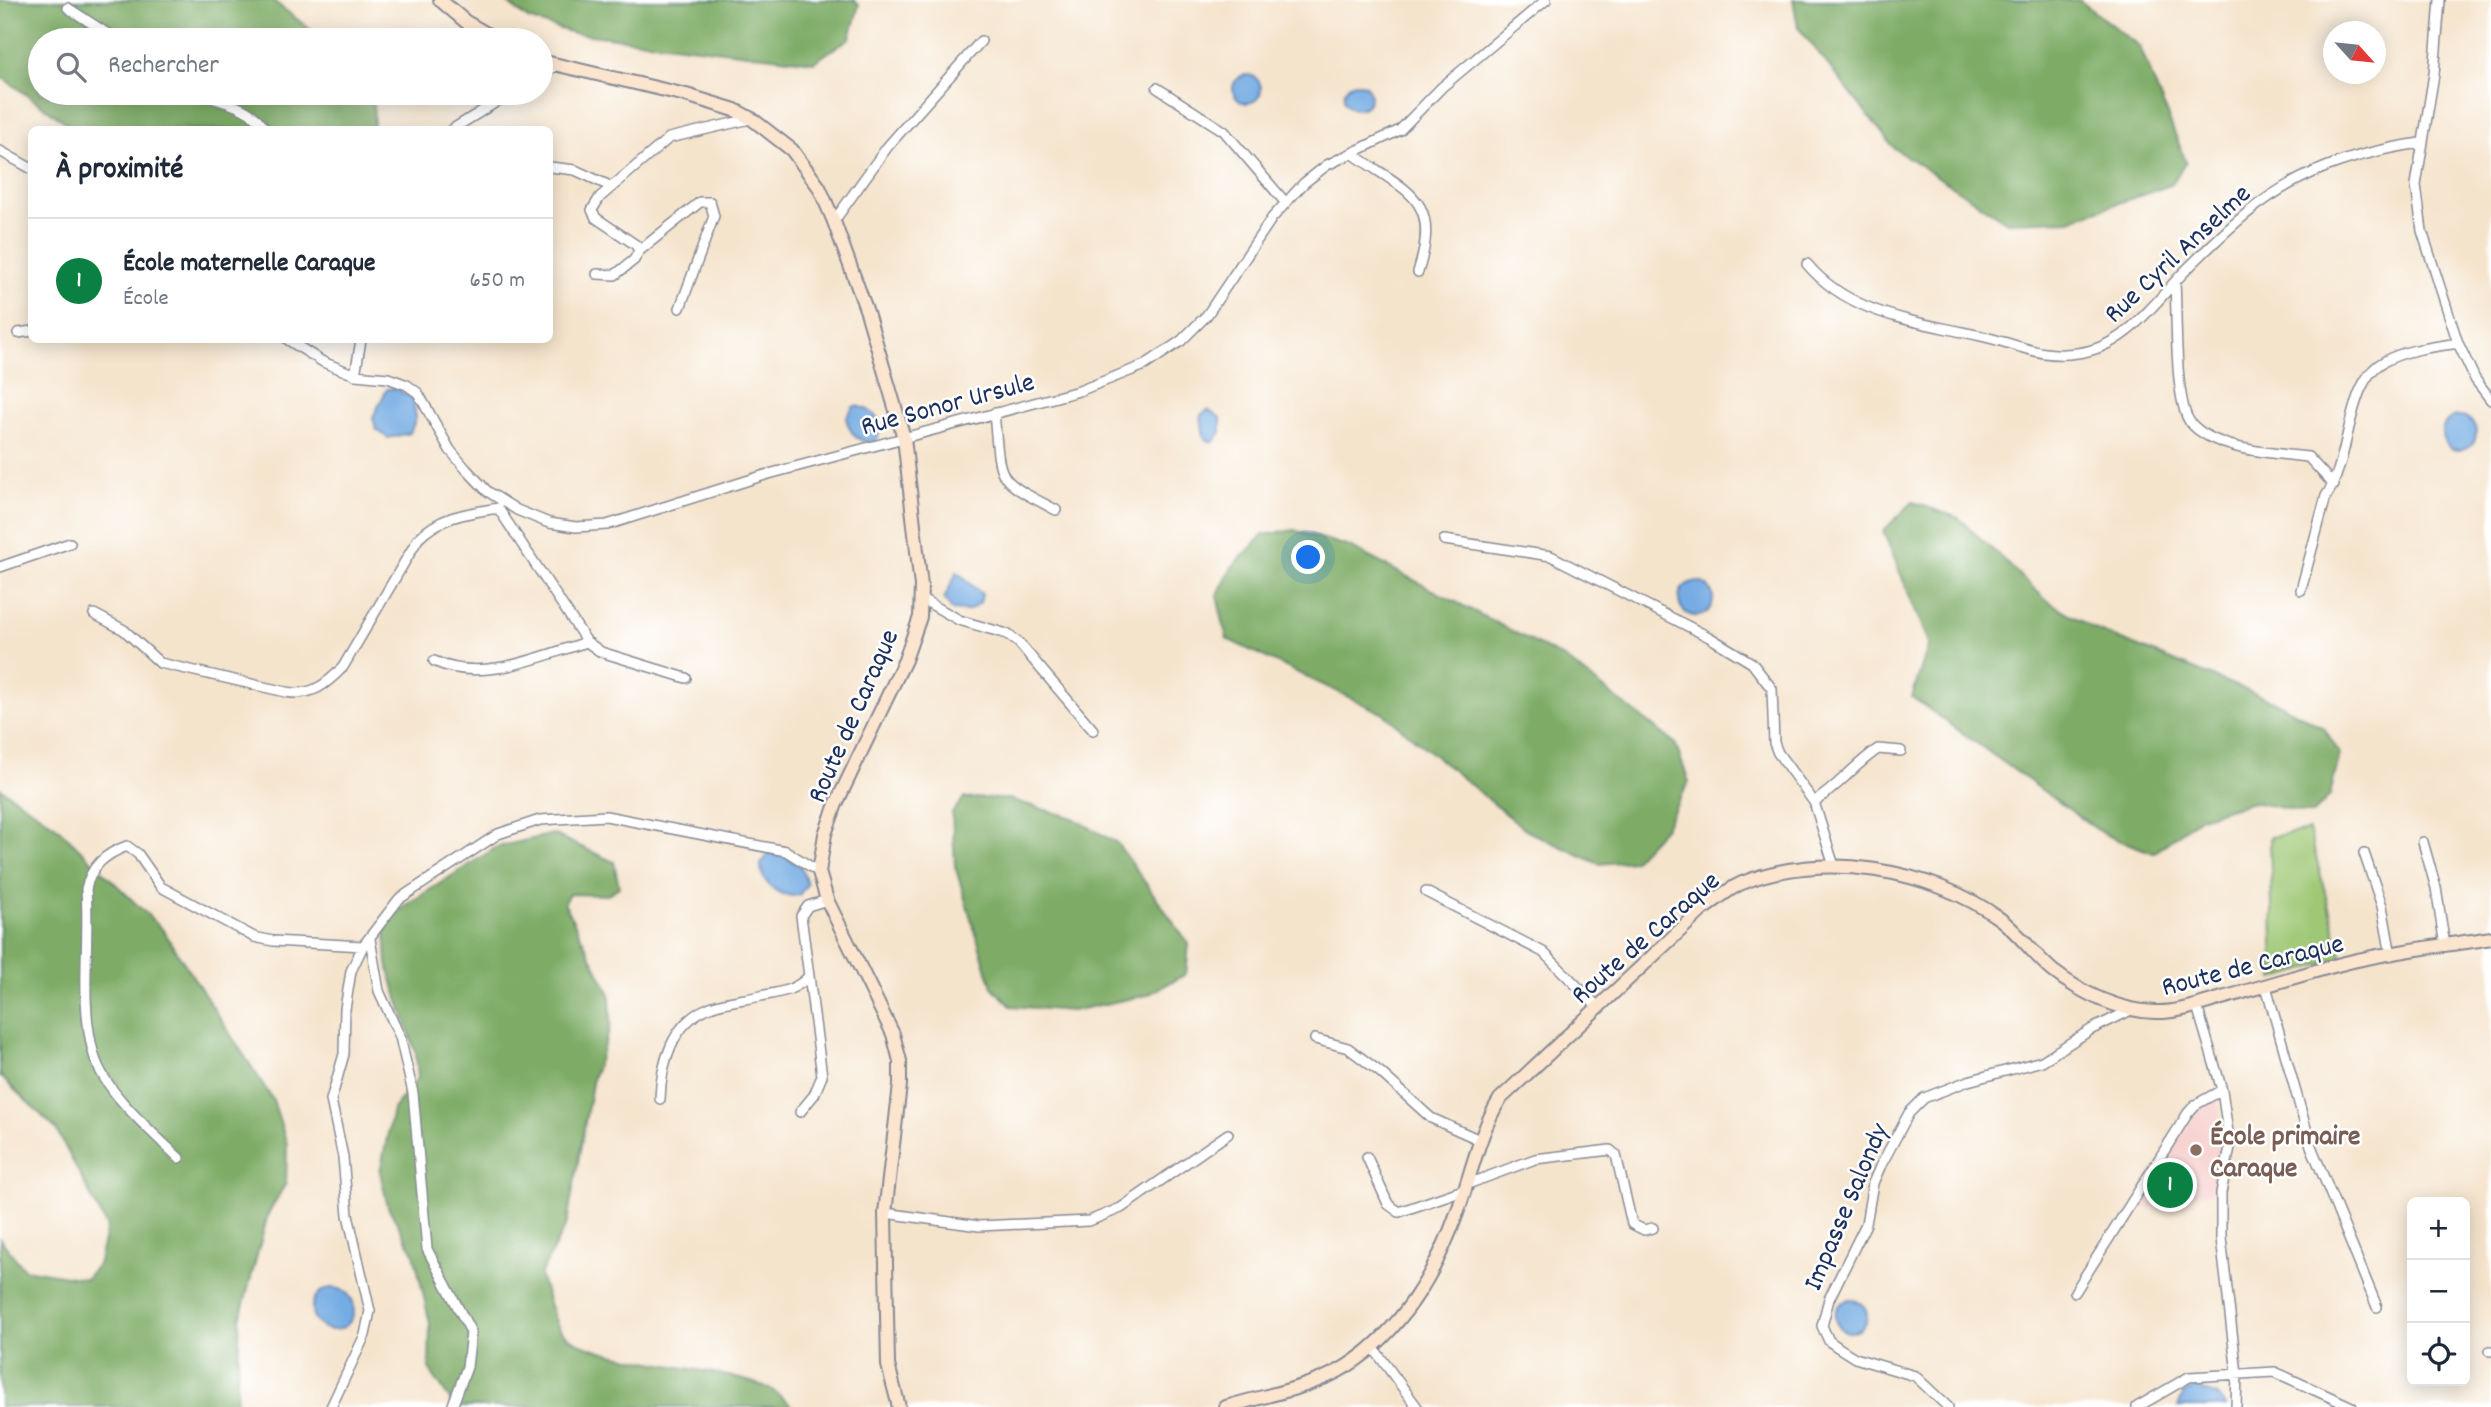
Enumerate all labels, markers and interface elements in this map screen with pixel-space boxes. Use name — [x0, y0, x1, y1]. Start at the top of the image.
north arrow — [2323, 21, 2386, 84]
search box — [28, 28, 553, 105]
icon: search — [52, 48, 90, 86]
text: Rechercher — [108, 48, 219, 85]
text: À proximité — [56, 150, 183, 193]
street label: Rue Cyril Anselme — [2097, 177, 2262, 335]
text: École maternelle Caraque — [123, 246, 375, 283]
text: 1 — [76, 265, 82, 298]
text: 650 m — [469, 265, 525, 298]
text: École — [123, 283, 169, 316]
street label: Rue Sonor Ursule — [857, 364, 1040, 449]
your location — [1291, 540, 1325, 574]
street label: Route de Caraque — [799, 624, 912, 810]
street label: Route de Caraque — [1564, 864, 1731, 1016]
street label: Route de Caraque — [2158, 926, 2348, 1010]
street label: Impasse Salondy — [1795, 1117, 1902, 1298]
place label: École primaire Caraque — [2210, 1119, 2360, 1191]
marker: École primaire Caraque — [2188, 1142, 2204, 1158]
pin: 1 — [2147, 1159, 2193, 1211]
map controls — [2407, 1197, 2470, 1386]
button: + — [2407, 1197, 2470, 1260]
button: − — [2407, 1260, 2470, 1323]
button: locate — [2407, 1323, 2470, 1386]

